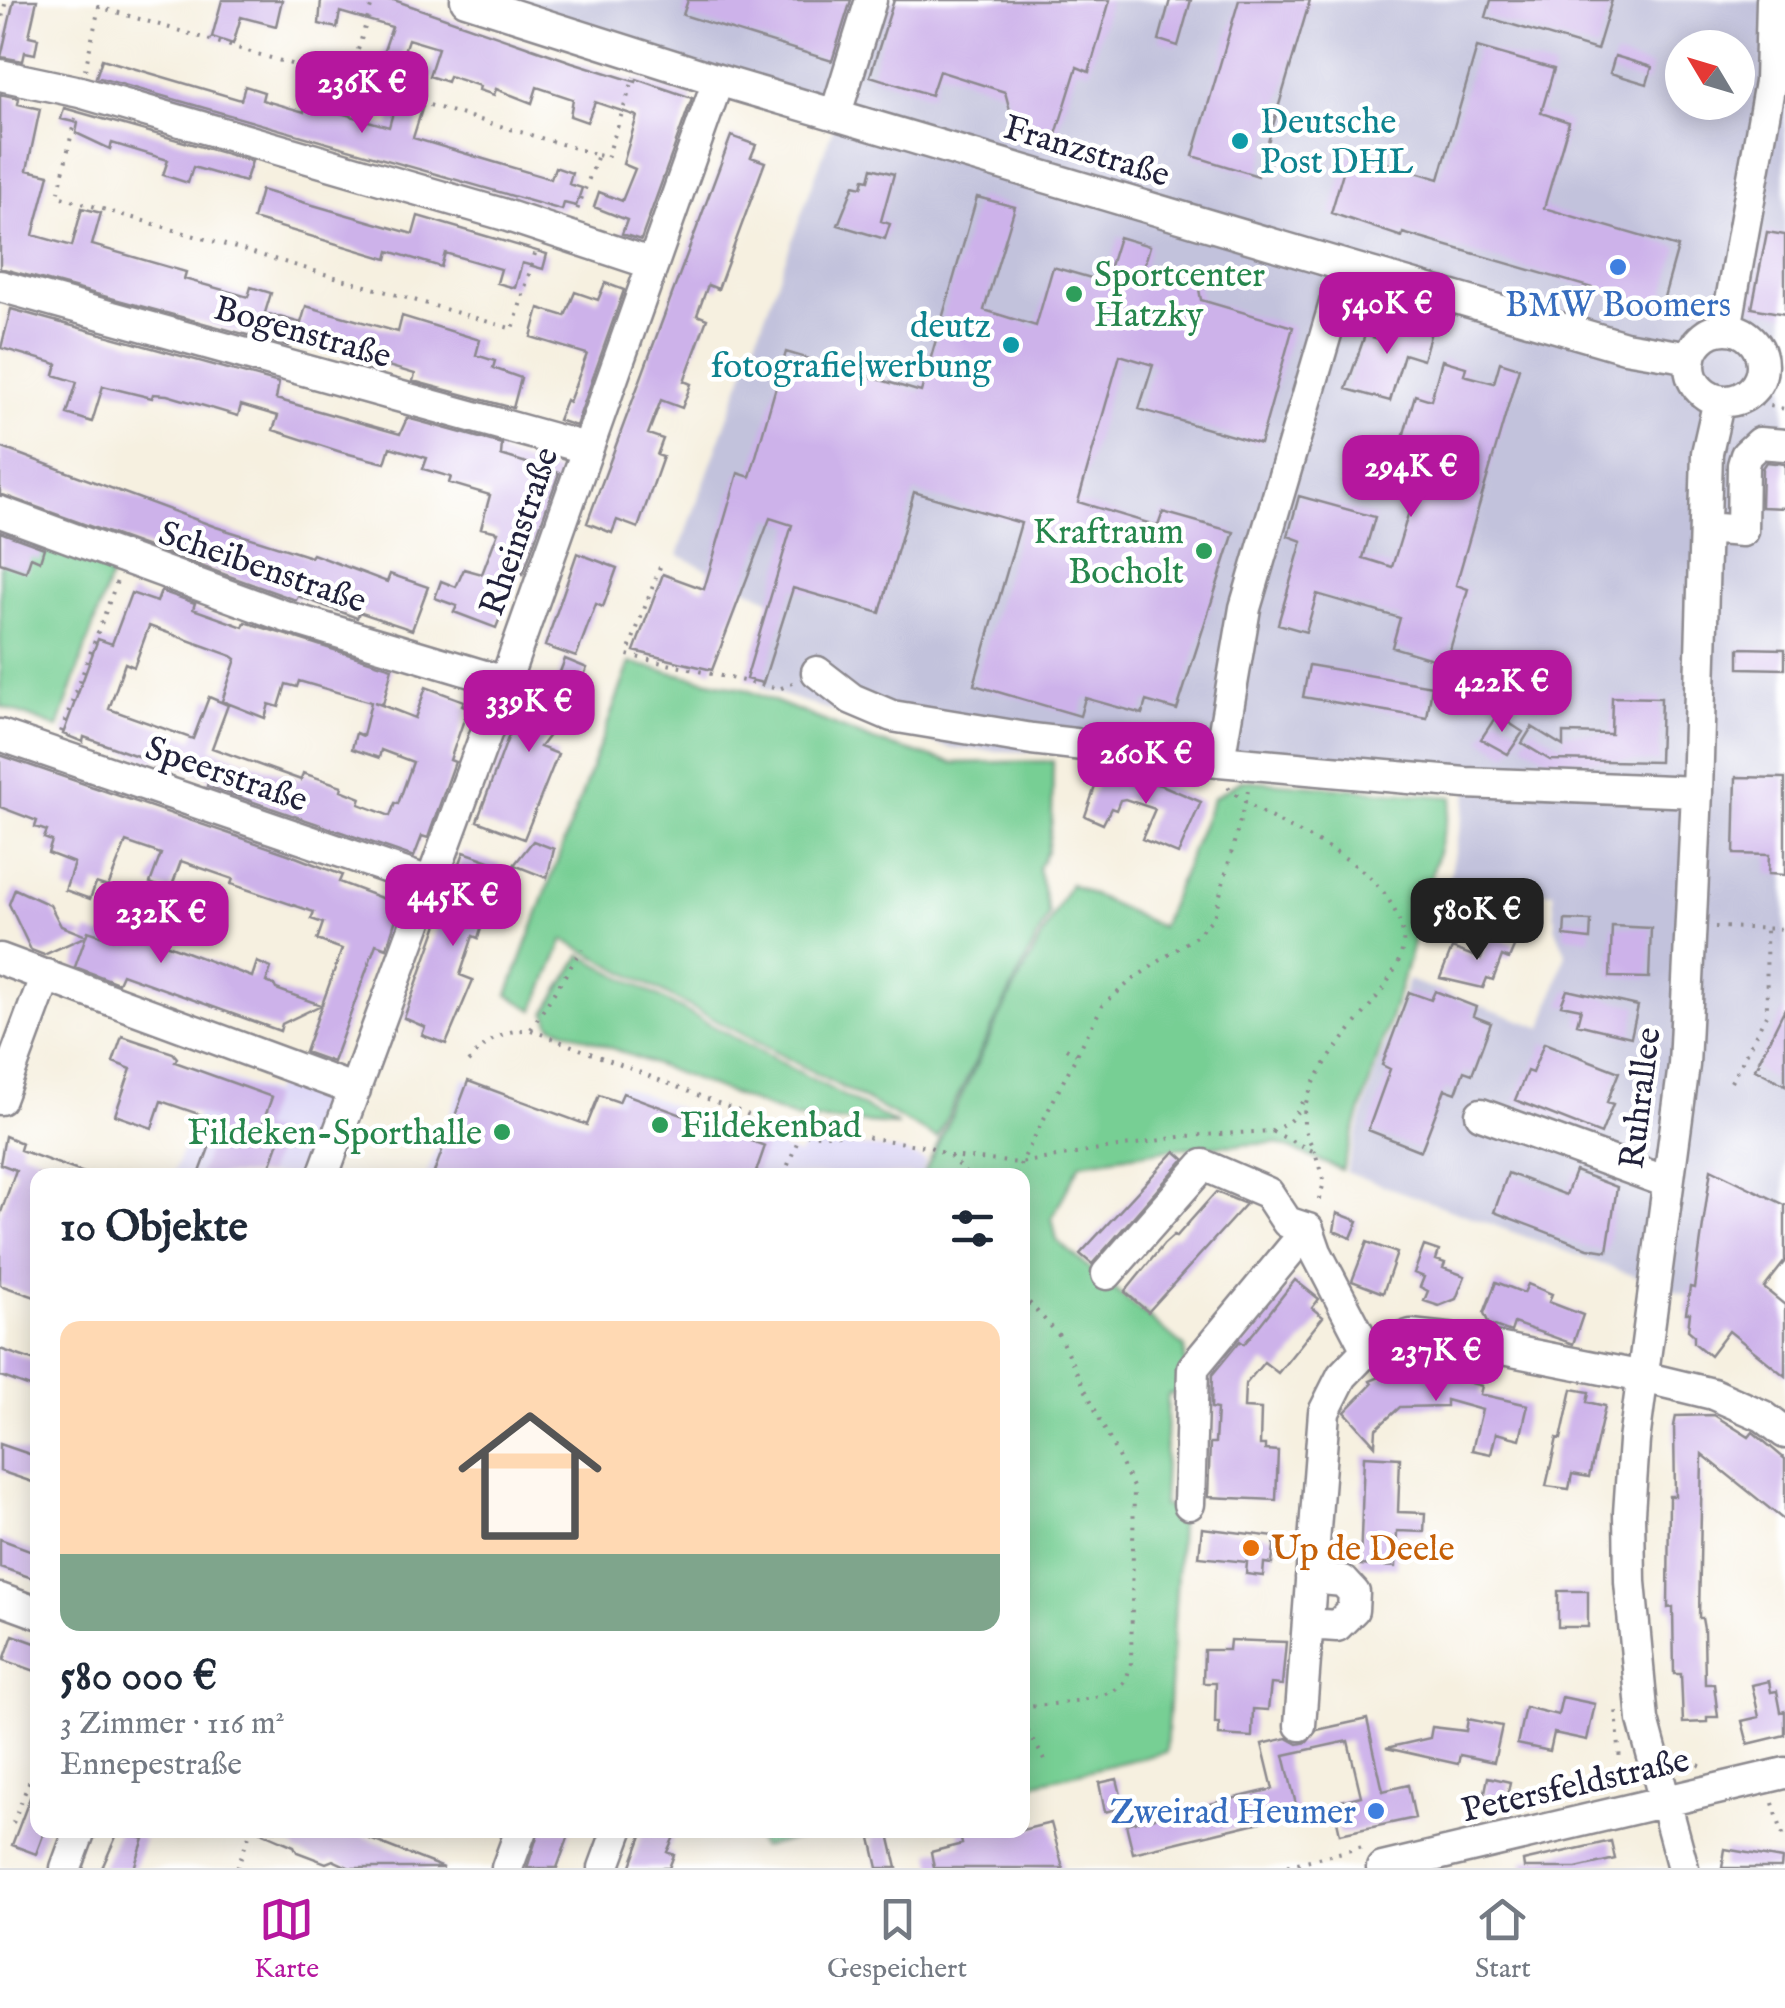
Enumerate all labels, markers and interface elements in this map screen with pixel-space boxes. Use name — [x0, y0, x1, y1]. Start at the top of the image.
north arrow — [1665, 30, 1755, 120]
map controls — [1665, 30, 1755, 120]
pin: 236K € — [281, 51, 443, 136]
text: 236K € — [317, 63, 407, 104]
place label: Deutsche Post DHL — [1260, 101, 1413, 186]
street label: Franzstraße — [998, 106, 1175, 199]
marker: Deutsche Post DHL — [1229, 130, 1251, 152]
place label: Sportcenter Hatzky — [1094, 254, 1265, 339]
marker: BMW Boomers — [1607, 256, 1629, 278]
pin: 540K € — [1306, 272, 1468, 357]
marker: Sportcenter Hatzky — [1063, 283, 1085, 305]
text: 540K € — [1341, 284, 1433, 325]
place label: BMW Boomers — [1505, 284, 1731, 329]
street label: Bogenstraße — [209, 287, 396, 380]
place label: deutz fotografie|werbung — [711, 305, 992, 390]
marker: deutz fotografie|werbung — [1000, 334, 1022, 356]
pin: 294K € — [1330, 435, 1492, 520]
street label: Rheinstraße — [471, 442, 570, 622]
text: 294K € — [1364, 447, 1458, 488]
place label: Kraftraum Bocholt — [1033, 511, 1184, 596]
street label: Scheibenstraße — [152, 512, 372, 625]
marker: Kraftraum Bocholt — [1193, 540, 1215, 562]
pin: 422K € — [1421, 650, 1583, 735]
text: 422K € — [1455, 662, 1549, 703]
pin: 339K € — [448, 670, 610, 755]
text: 339K € — [486, 682, 572, 723]
pin: 260K € — [1065, 722, 1227, 807]
street label: Speerstraße — [139, 727, 313, 824]
text: 260K € — [1099, 734, 1193, 775]
pin: 445K € — [372, 864, 534, 949]
text: 445K € — [407, 876, 499, 917]
pin: 580K € — [1396, 878, 1558, 963]
pin: 232K € — [80, 881, 242, 966]
text: 580K € — [1433, 890, 1521, 931]
text: 232K € — [116, 893, 206, 934]
street label: Ruhrallee — [1610, 1025, 1672, 1172]
place label: Fildekenbad — [680, 1105, 862, 1150]
place label: Fildeken-Sporthalle — [187, 1112, 482, 1157]
marker: Fildekenbad — [649, 1114, 671, 1136]
marker: Fildeken-Sporthalle — [491, 1121, 513, 1143]
icon: filters — [945, 1201, 1000, 1256]
text: 10 Objekte — [60, 1202, 248, 1255]
pin: 237K € — [1355, 1319, 1517, 1404]
text: 237K € — [1391, 1331, 1481, 1372]
icon: home — [440, 1386, 620, 1566]
place label: Up de Deele — [1271, 1528, 1454, 1573]
marker: Up de Deele — [1240, 1537, 1262, 1559]
text: 580 000 € — [60, 1651, 217, 1704]
text: 3 Zimmer · 116 m² — [60, 1704, 285, 1745]
street label: Petersfeldstraße — [1457, 1738, 1694, 1834]
text: Ennepestraße — [60, 1745, 242, 1786]
place label: Zweirad Heumer — [1110, 1791, 1356, 1836]
marker: Zweirad Heumer — [1365, 1800, 1387, 1822]
tab: Karte — [254, 1892, 319, 1987]
tab: Gespeichert — [827, 1892, 967, 1987]
tab: Start — [1475, 1892, 1531, 1987]

